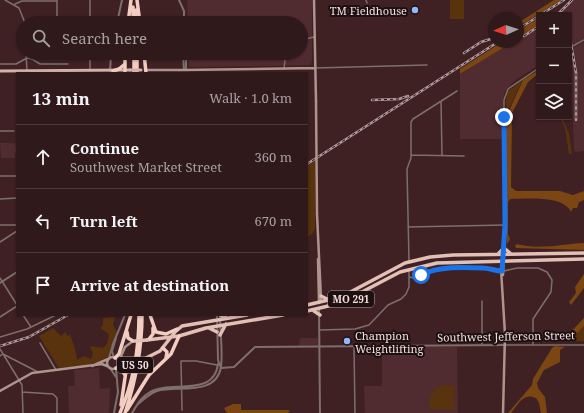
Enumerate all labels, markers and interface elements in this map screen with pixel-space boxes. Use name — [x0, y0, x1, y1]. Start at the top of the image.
place label: TM Fieldhouse — [330, 3, 407, 18]
marker: TM Fieldhouse — [410, 5, 420, 15]
north arrow — [488, 12, 524, 48]
map controls — [536, 12, 572, 120]
button: + — [536, 12, 572, 48]
search box — [16, 16, 308, 60]
icon: search — [30, 27, 52, 49]
text: Search here — [62, 28, 147, 48]
button: − — [536, 48, 572, 84]
button: layers — [536, 84, 572, 120]
text: 13 min — [32, 87, 90, 110]
text: Walk · 1.0 km — [209, 89, 292, 107]
route end — [495, 108, 513, 126]
text: Continue — [70, 138, 139, 158]
icon: ahead — [32, 146, 54, 168]
text: 360 m — [255, 148, 292, 166]
text: Southwest Market Street — [70, 158, 222, 176]
icon: left — [32, 210, 54, 232]
text: Turn left — [70, 211, 138, 231]
text: 670 m — [255, 212, 292, 230]
route start — [412, 266, 430, 284]
icon: arrive — [32, 274, 54, 296]
text: Arrive at destination — [70, 275, 229, 295]
road number: MO 291 — [328, 291, 374, 307]
street label: Southwest Jefferson Street — [437, 327, 575, 345]
place label: Champion Weightlifting — [355, 328, 424, 356]
marker: Champion Weightlifting — [342, 336, 352, 346]
road number: US 50 — [117, 357, 153, 373]

